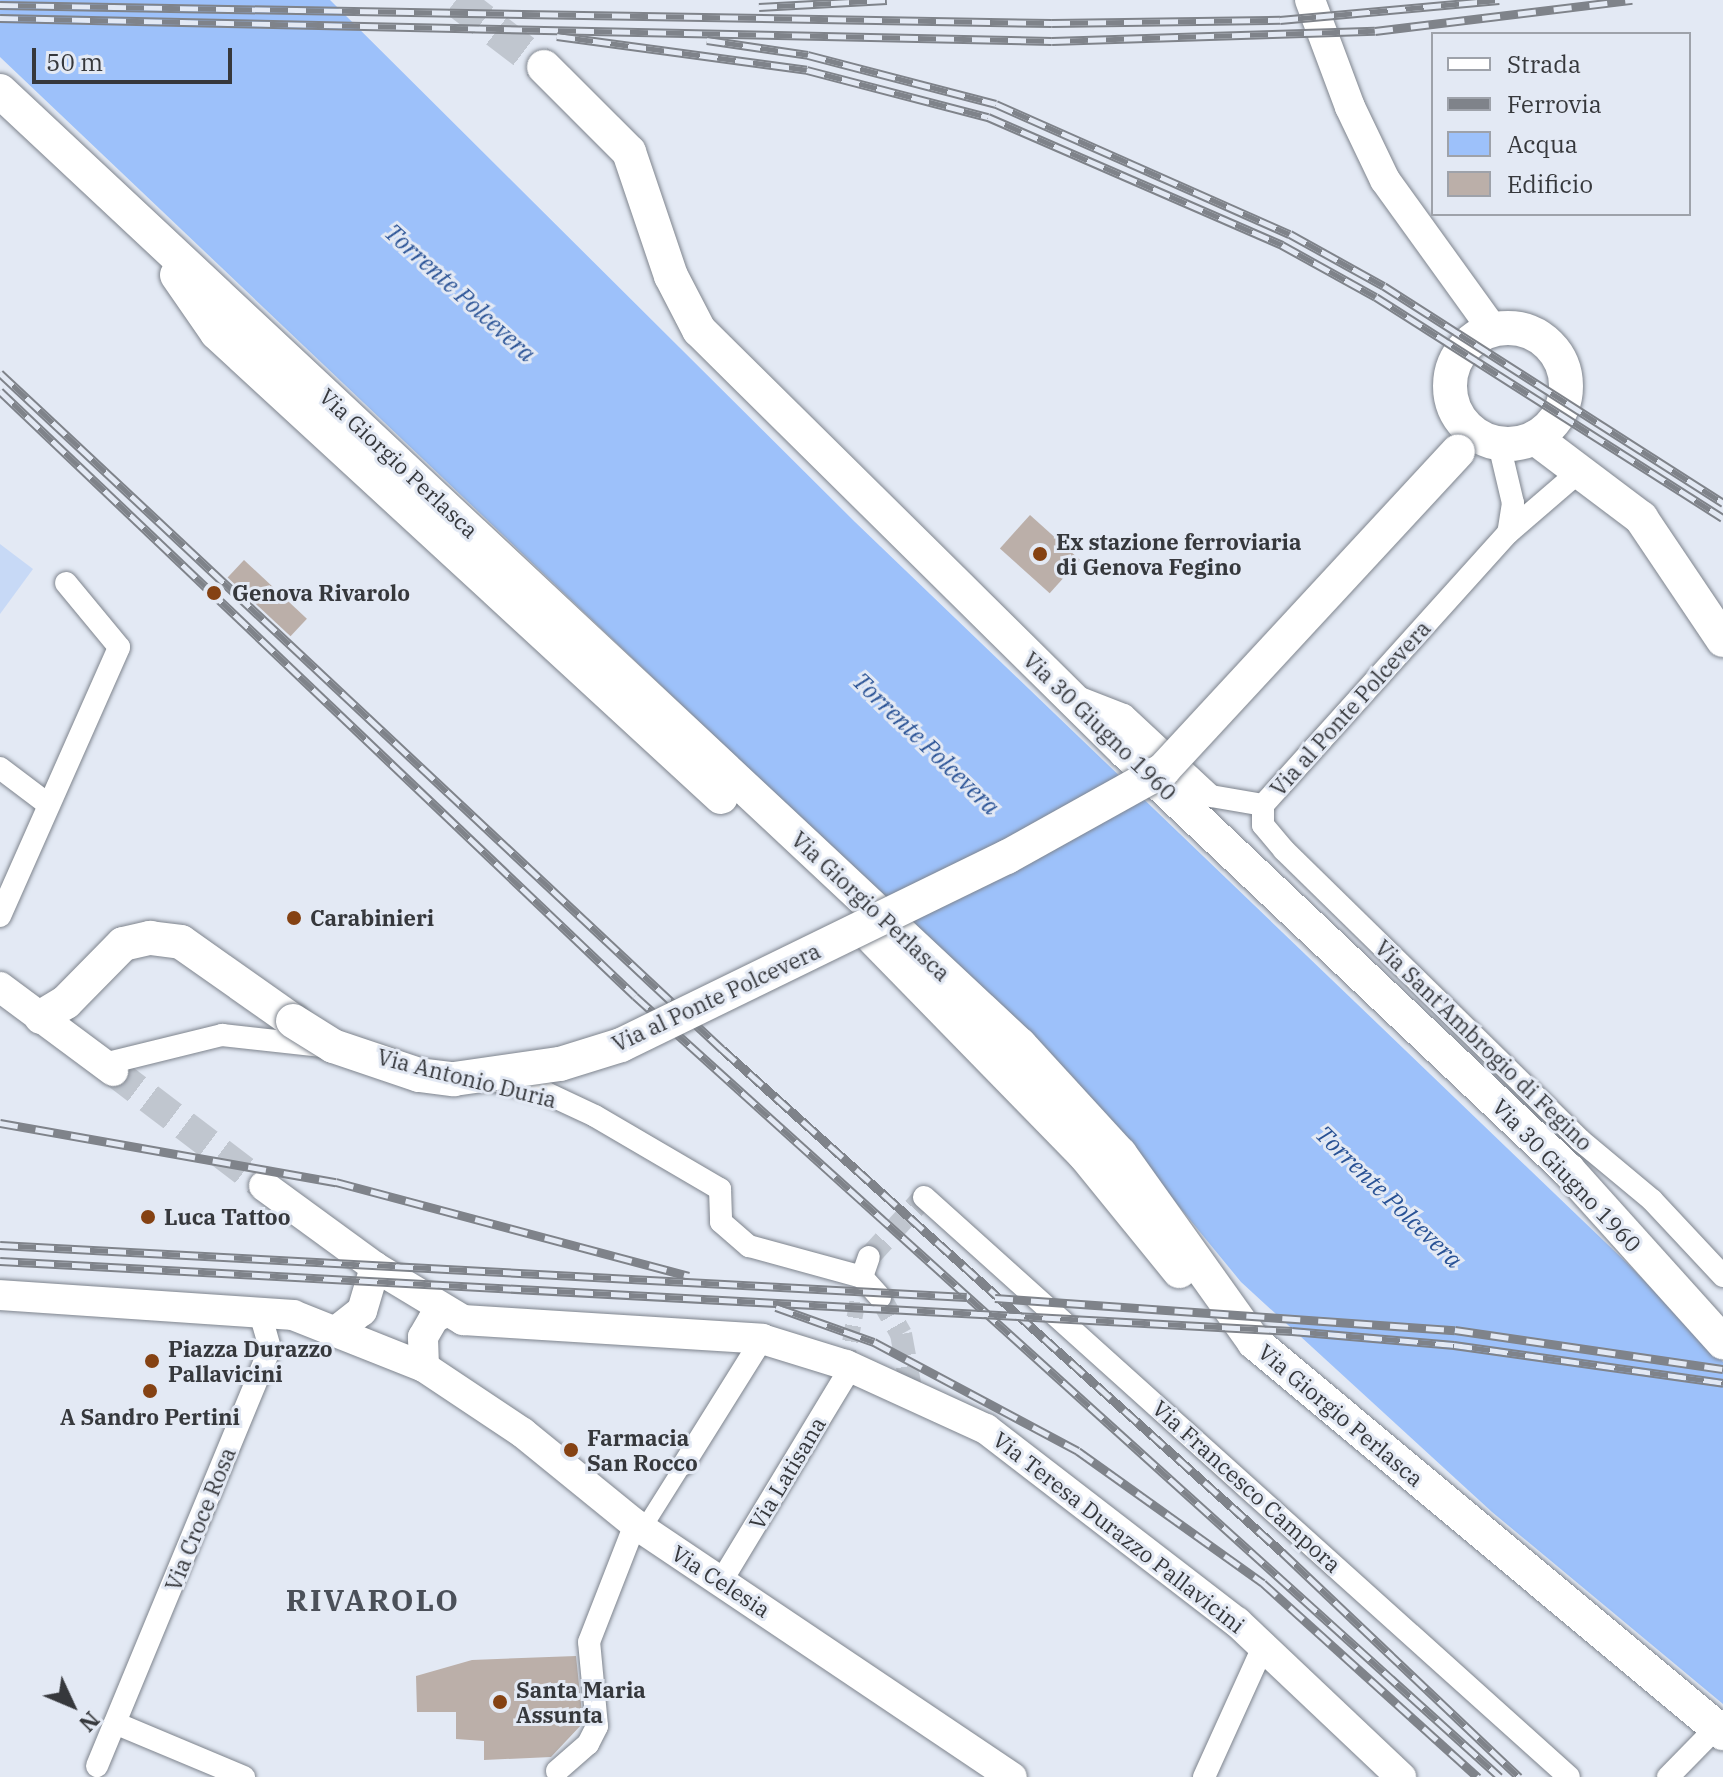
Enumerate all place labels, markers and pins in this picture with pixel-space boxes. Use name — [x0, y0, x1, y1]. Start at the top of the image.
place label: Ex stazione ferroviaria di Genova Fegino — [1056, 528, 1302, 580]
marker: Ex stazione ferroviaria di Genova Fegino — [1031, 545, 1049, 563]
place label: Genova Rivarolo — [232, 580, 410, 606]
marker: Genova Rivarolo — [203, 582, 225, 604]
place label: Carabinieri — [310, 905, 434, 931]
marker: Carabinieri — [285, 909, 303, 927]
place label: Luca Tattoo — [164, 1204, 291, 1230]
marker: Luca Tattoo — [139, 1208, 157, 1226]
place label: Piazza Durazzo Pallavicini — [168, 1335, 333, 1386]
marker: Piazza Durazzo Pallavicini — [143, 1352, 161, 1370]
marker: A Sandro Pertini — [141, 1382, 159, 1400]
place label: A Sandro Pertini — [60, 1404, 240, 1430]
place label: Farmacia San Rocco — [587, 1424, 698, 1476]
marker: Farmacia San Rocco — [562, 1441, 580, 1459]
place label: Santa Maria Assunta — [516, 1676, 646, 1728]
marker: Santa Maria Assunta — [491, 1693, 509, 1711]

